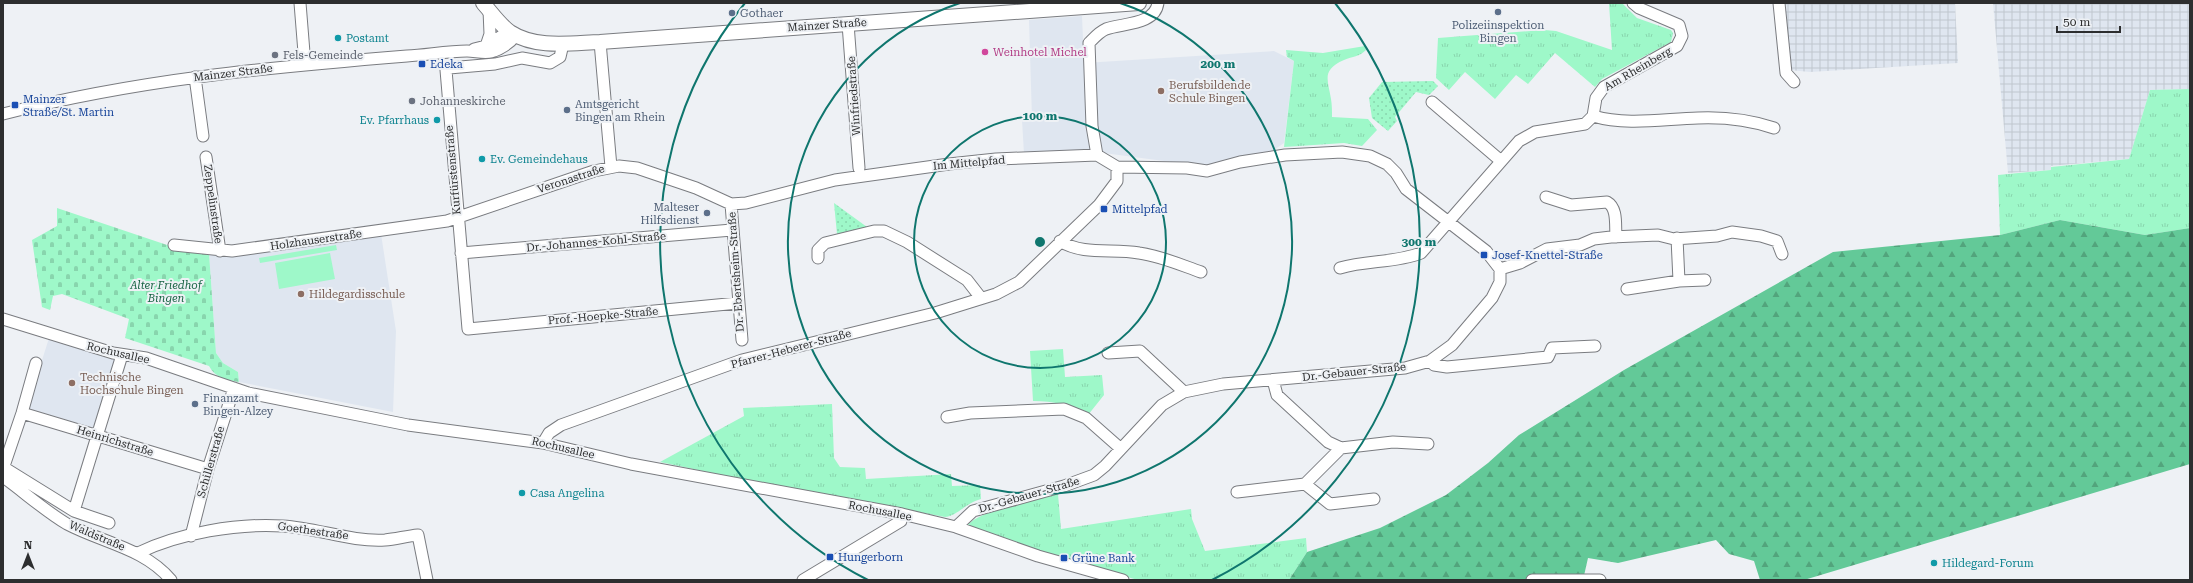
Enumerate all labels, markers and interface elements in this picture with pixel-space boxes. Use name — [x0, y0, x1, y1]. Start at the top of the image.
place label: Gothaer — [740, 7, 784, 20]
marker: Polizeiinspektion Bingen — [1493, 7, 1503, 17]
marker: Gothaer — [727, 8, 737, 18]
scale bar — [2057, 8, 2120, 34]
text: 50 m — [2063, 15, 2090, 29]
street label: Mainzer Straße — [787, 16, 867, 34]
place label: Polizeiinspektion Bingen — [1452, 19, 1544, 45]
place label: Postamt — [346, 32, 389, 45]
marker: Postamt — [333, 33, 343, 43]
street label: Am Rheinberg — [1602, 44, 1675, 94]
place label: Weinhotel Michel — [993, 46, 1087, 59]
marker: Weinhotel Michel — [980, 47, 990, 57]
place label: Fels-Gemeinde — [283, 49, 363, 62]
marker: Fels-Gemeinde — [270, 50, 280, 60]
street label: Winfriedstraße — [845, 56, 863, 136]
text: 200 m — [1201, 57, 1236, 71]
place label: Edeka — [430, 58, 463, 71]
marker: Edeka — [417, 59, 427, 69]
street label: Mainzer Straße — [193, 62, 273, 84]
place label: Berufsbildende Schule Bingen — [1169, 79, 1251, 105]
marker: Berufsbildende Schule Bingen — [1156, 86, 1166, 96]
place label: Mainzer Straße/St. Martin — [23, 93, 114, 119]
place label: Johanneskirche — [420, 95, 506, 108]
marker: Johanneskirche — [407, 96, 417, 106]
place label: Amtsgericht Bingen am Rhein — [575, 98, 665, 124]
marker: Mainzer Straße/St. Martin — [10, 100, 20, 110]
marker: Amtsgericht Bingen am Rhein — [562, 105, 572, 115]
text: 100 m — [1023, 109, 1058, 123]
place label: Ev. Pfarrhaus — [360, 114, 429, 127]
marker: Ev. Pfarrhaus — [432, 115, 442, 125]
street label: Kurfürstenstraße — [443, 125, 463, 215]
place label: Ev. Gemeindehaus — [490, 153, 588, 166]
street label: Im Mittelpfad — [932, 153, 1006, 173]
marker: Ev. Gemeindehaus — [477, 154, 487, 164]
street label: Veronastraße — [536, 162, 606, 196]
street label: Zeppelinstraße — [201, 164, 225, 244]
place label: Malteser Hilfsdienst — [641, 201, 699, 227]
place label: Mittelpfad — [1112, 203, 1168, 216]
marker: Mittelpfad — [1099, 204, 1109, 214]
marker: Malteser Hilfsdienst — [702, 208, 712, 218]
street label: Dr.-Ebertsheim-Straße — [725, 212, 747, 332]
street label: Holzhauserstraße — [269, 227, 363, 253]
street label: Dr.-Johannes-Kohl-Straße — [526, 229, 666, 255]
centre of rings — [1033, 235, 1047, 249]
text: 300 m — [1402, 235, 1437, 249]
place label: Josef-Knettel-Straße — [1492, 249, 1603, 262]
marker: Josef-Knettel-Straße — [1479, 250, 1489, 260]
park label: Alter Friedhof Bingen — [129, 279, 204, 305]
place label: Hildegardisschule — [309, 288, 405, 301]
marker: Hildegardisschule — [296, 289, 306, 299]
street label: Prof.-Hoepke-Straße — [547, 305, 659, 327]
street label: Pfarrer-Heberer-Straße — [729, 327, 853, 371]
street label: Rochusallee — [85, 339, 151, 367]
street label: Dr.-Gebauer-Straße — [1301, 360, 1407, 384]
place label: Technische Hochschule Bingen — [80, 371, 184, 397]
marker: Technische Hochschule Bingen — [67, 378, 77, 388]
place label: Finanzamt Bingen-Alzey — [203, 392, 274, 418]
marker: Finanzamt Bingen-Alzey — [190, 399, 200, 409]
street label: Heinrichstraße — [75, 423, 155, 459]
street label: Schillerstraße — [195, 425, 227, 499]
street label: Rochusallee — [530, 434, 596, 462]
street label: Dr.-Gebauer-Straße — [977, 474, 1081, 516]
place label: Casa Angelina — [530, 487, 604, 500]
marker: Casa Angelina — [517, 488, 527, 498]
street label: Rochusallee — [847, 498, 913, 524]
street label: Waldstraße — [67, 518, 127, 554]
street label: Goethestraße — [277, 520, 349, 542]
north arrow — [8, 535, 48, 575]
text: N — [24, 539, 33, 552]
place label: Hungerborn — [838, 551, 903, 564]
marker: Hungerborn — [825, 552, 835, 562]
place label: Grüne Bank — [1072, 552, 1135, 565]
marker: Grüne Bank — [1059, 553, 1069, 563]
place label: Hildegard-Forum — [1942, 557, 2034, 570]
marker: Hildegard-Forum — [1929, 558, 1939, 568]

